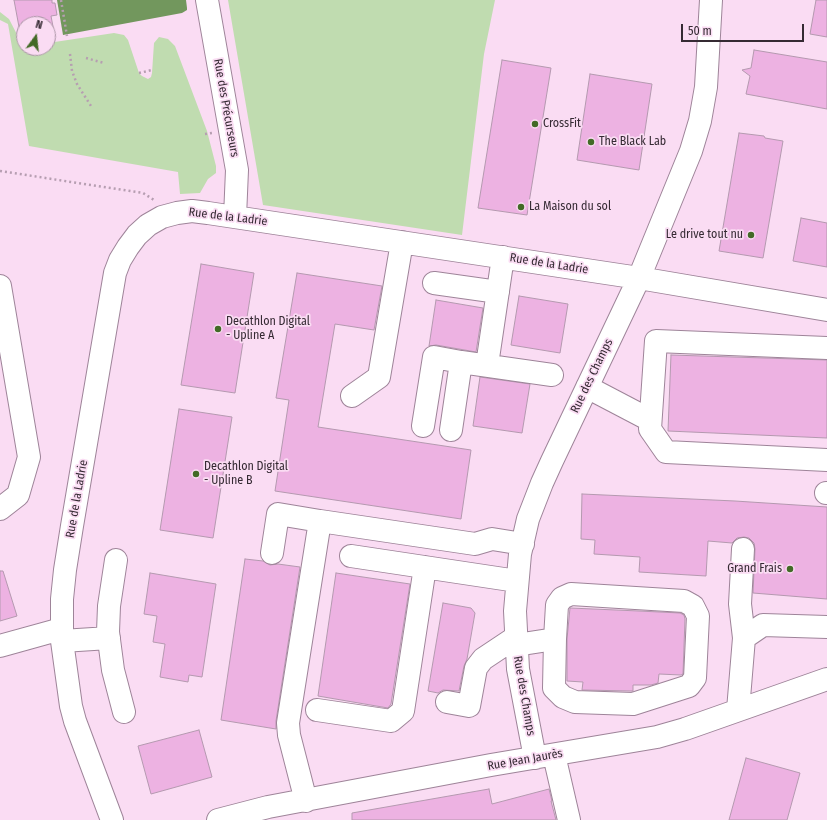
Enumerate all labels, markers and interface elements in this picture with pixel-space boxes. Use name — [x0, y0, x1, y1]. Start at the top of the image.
north arrow — [16, 16, 56, 56]
scale bar — [683, 16, 806, 42]
text: N — [34, 18, 44, 32]
text: 50 m — [688, 24, 712, 38]
street label: Rue des Précurseurs — [210, 58, 242, 158]
place label: CrossFit — [543, 117, 581, 131]
marker: CrossFit — [530, 119, 540, 129]
place label: The Black Lab — [599, 135, 666, 149]
marker: The Black Lab — [586, 137, 596, 147]
place label: La Maison du sol — [529, 200, 611, 214]
marker: La Maison du sol — [516, 202, 526, 212]
street label: Rue de la Ladrie — [188, 205, 268, 229]
place label: Le drive tout nu — [666, 228, 743, 242]
marker: Le drive tout nu — [746, 230, 756, 240]
street label: Rue de la Ladrie — [509, 251, 589, 277]
place label: Decathlon Digital - Upline A — [226, 315, 310, 343]
marker: Decathlon Digital - Upline A — [213, 324, 223, 334]
street label: Rue des Champs — [568, 337, 616, 415]
street label: Rue de la Ladrie — [63, 459, 91, 539]
place label: Decathlon Digital - Upline B — [204, 460, 288, 488]
marker: Decathlon Digital - Upline B — [191, 469, 201, 479]
place label: Grand Frais — [727, 562, 782, 576]
marker: Grand Frais — [785, 564, 795, 574]
street label: Rue des Champs — [510, 655, 538, 737]
street label: Rue Jean Jaurès — [486, 746, 564, 774]

